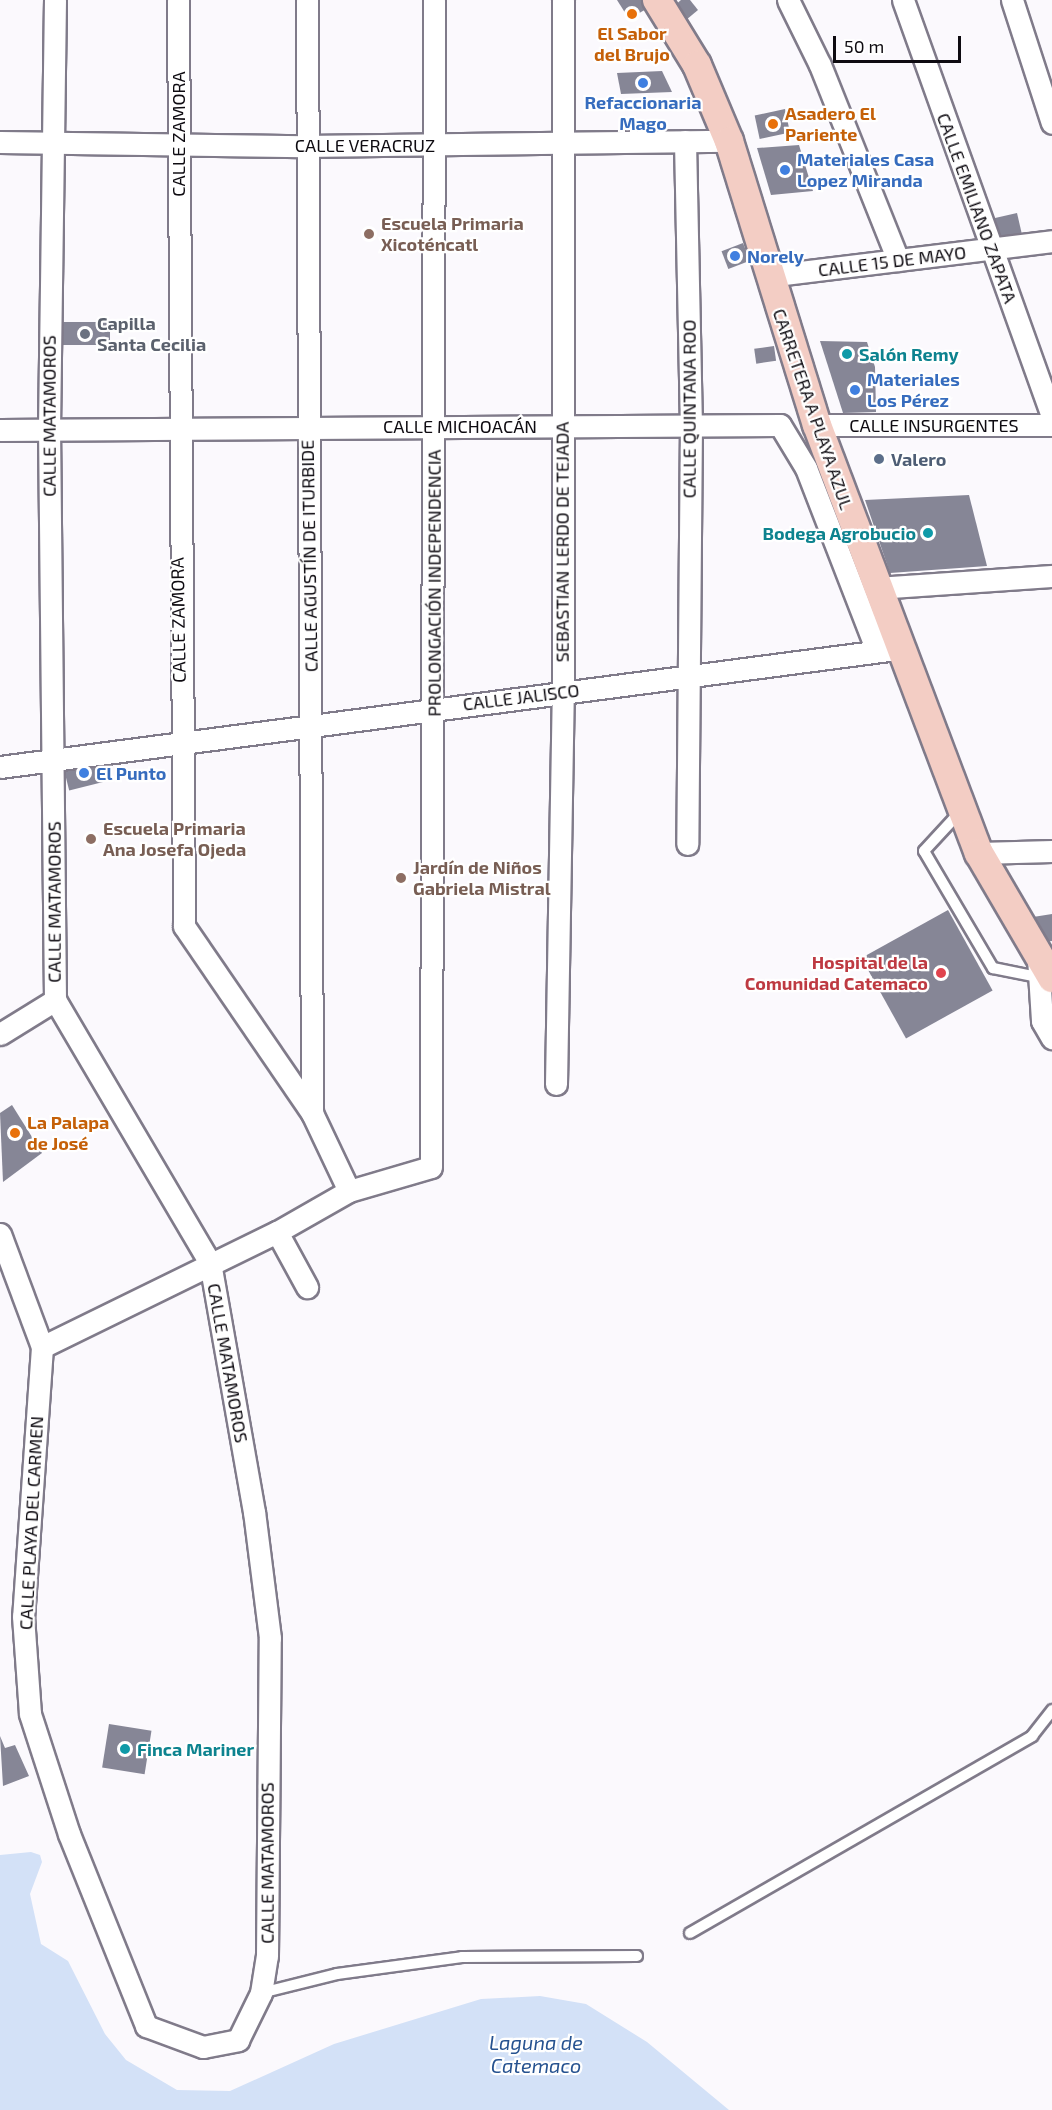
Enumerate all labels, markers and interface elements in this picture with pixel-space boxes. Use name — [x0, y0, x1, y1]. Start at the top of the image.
marker: El Sabor del Brujo — [625, 7, 639, 21]
place label: El Sabor del Brujo — [594, 23, 670, 66]
scale bar — [836, 24, 964, 62]
text: 50 m — [844, 35, 884, 57]
street label: CALLE ZAMORA — [167, 71, 189, 197]
marker: Refaccionaria Mago — [636, 76, 650, 90]
place label: Refaccionaria Mago — [585, 92, 701, 134]
place label: Asadero El Pariente — [785, 103, 876, 146]
street label: CALLE EMILIANO ZAPATA — [933, 110, 1021, 306]
marker: Asadero El Pariente — [766, 117, 780, 131]
street label: CALLE VERACRUZ — [295, 134, 435, 156]
place label: Materiales Casa Lopez Miranda — [797, 149, 934, 192]
marker: Materiales Casa Lopez Miranda — [778, 163, 792, 177]
place label: Escuela Primaria Xicoténcatl — [381, 213, 524, 256]
marker: Escuela Primaria Xicoténcatl — [362, 227, 376, 241]
street label: CALLE 15 DE MAYO — [817, 241, 967, 281]
place label: Norely — [747, 245, 804, 267]
marker: Norely — [728, 249, 742, 263]
street label: CARRETERA A PLAYA AZUL — [768, 305, 858, 513]
place label: Capilla Santa Cecilia — [97, 313, 206, 356]
street label: CALLE QUINTANA ROO — [678, 319, 700, 499]
marker: Capilla Santa Cecilia — [78, 327, 92, 341]
street label: CALLE MATAMOROS — [38, 335, 60, 497]
place label: Salón Remy — [859, 343, 959, 365]
marker: Salón Remy — [840, 347, 854, 361]
place label: Materiales Los Pérez — [867, 369, 960, 412]
marker: Materiales Los Pérez — [848, 383, 862, 397]
street label: CALLE INSURGENTES — [849, 414, 1019, 436]
street label: CALLE MICHOACÁN — [383, 415, 537, 437]
street label: SEBASTIAN LERDO DE TEJADA — [551, 421, 573, 663]
street label: CALLE AGUSTÍN DE ITURBIDE — [296, 439, 322, 673]
place label: Valero — [891, 448, 946, 470]
street label: PROLONGACIÓN INDEPENDENCIA — [423, 449, 445, 717]
marker: Valero — [872, 452, 886, 466]
place label: Bodega Agrobucio — [762, 522, 916, 544]
marker: Bodega Agrobucio — [921, 526, 935, 540]
street label: CALLE ZAMORA — [166, 557, 190, 683]
street label: CALLE JALISCO — [461, 679, 581, 715]
place label: El Punto — [96, 762, 167, 784]
marker: El Punto — [77, 766, 91, 780]
place label: Escuela Primaria Ana Josefa Ojeda — [103, 818, 247, 860]
street label: CALLE MATAMOROS — [43, 821, 65, 983]
marker: Escuela Primaria Ana Josefa Ojeda — [84, 832, 98, 846]
place label: Jardín de Niños Gabriela Mistral — [413, 857, 551, 900]
marker: Jardín de Niños Gabriela Mistral — [394, 871, 408, 885]
place label: Hospital de la Comunidad Catemaco — [745, 952, 928, 994]
marker: Hospital de la Comunidad Catemaco — [932, 964, 950, 982]
place label: La Palapa de José — [27, 1112, 109, 1154]
marker: La Palapa de José — [8, 1126, 22, 1140]
street label: CALLE MATAMOROS — [203, 1282, 253, 1444]
street label: CALLE PLAYA DEL CARMEN — [15, 1415, 47, 1631]
place label: Finca Mariner — [137, 1738, 254, 1760]
marker: Finca Mariner — [118, 1742, 132, 1756]
street label: CALLE MATAMOROS — [256, 1782, 278, 1944]
water label: Laguna de Catemaco — [489, 2030, 583, 2077]

